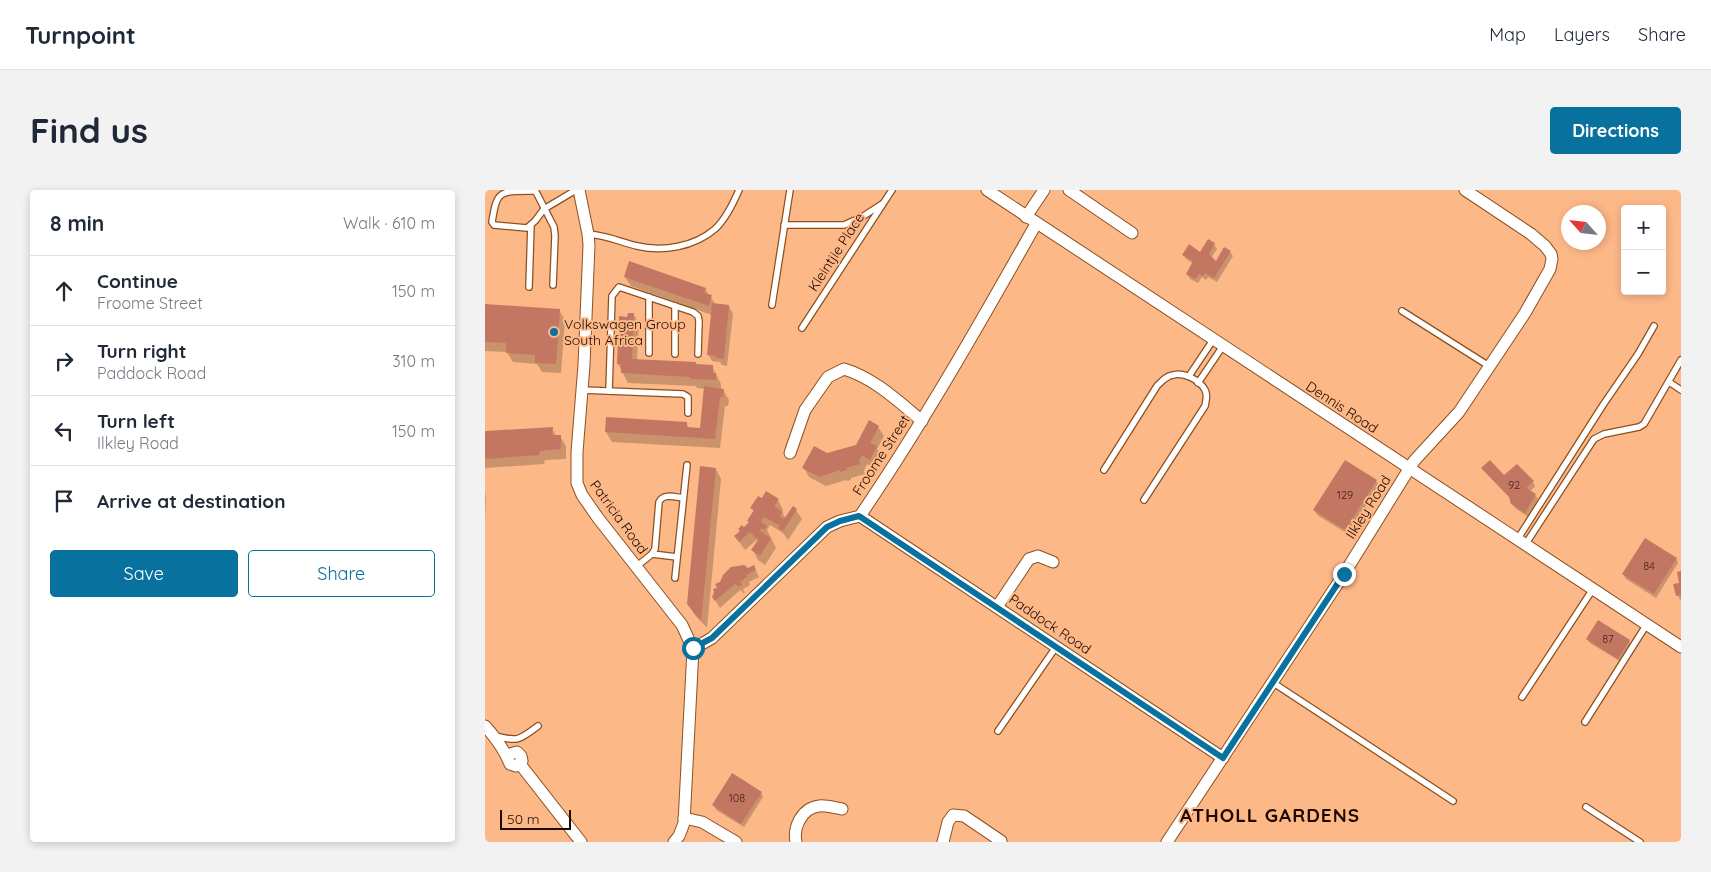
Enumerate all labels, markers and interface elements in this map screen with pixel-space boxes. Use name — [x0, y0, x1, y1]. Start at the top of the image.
text: Turnpoint — [25, 20, 136, 50]
text: Map — [1489, 23, 1526, 46]
text: Layers — [1554, 23, 1610, 46]
text: Share — [1638, 23, 1686, 46]
button: Directions — [1550, 107, 1681, 154]
text: Find us — [30, 108, 148, 152]
north arrow — [1561, 205, 1606, 250]
map controls — [1621, 205, 1666, 295]
button: + — [1621, 205, 1666, 250]
street label: Kleintjie Place — [804, 209, 868, 295]
text: 8 min — [50, 210, 104, 236]
text: Walk · 610 m — [343, 213, 435, 233]
button: − — [1621, 250, 1666, 295]
text: Continue — [97, 269, 178, 293]
icon: ahead — [50, 277, 78, 305]
text: 150 m — [392, 281, 435, 301]
text: Froome Street — [97, 293, 203, 313]
place label: Volkswagen Group South Africa — [564, 315, 686, 349]
marker: Volkswagen Group South Africa — [548, 326, 560, 338]
text: Turn right — [97, 339, 186, 363]
icon: right — [50, 347, 78, 375]
text: 310 m — [392, 351, 435, 371]
text: Paddock Road — [97, 363, 206, 383]
street label: Dennis Road — [1303, 377, 1381, 437]
text: Turn left — [97, 409, 175, 433]
street label: Froome Street — [848, 411, 914, 499]
icon: left — [50, 417, 78, 445]
text: 150 m — [392, 421, 435, 441]
text: Ilkley Road — [97, 433, 179, 453]
street label: Ilkley Road — [1341, 472, 1395, 542]
street label: Patricia Road — [586, 476, 652, 558]
house number: 92 — [1508, 478, 1520, 492]
icon: arrive — [50, 487, 78, 515]
house number: 129 — [1337, 488, 1353, 502]
text: Arrive at destination — [97, 489, 286, 513]
button: Save — [50, 550, 238, 597]
button: Share — [248, 550, 435, 597]
house number: 84 — [1643, 559, 1655, 573]
route end — [1333, 563, 1356, 586]
street label: Paddock Road — [1005, 590, 1095, 658]
house number: 87 — [1602, 632, 1614, 646]
route start — [682, 637, 705, 660]
house number: 108 — [729, 791, 745, 805]
district label: ATHOLL GARDENS — [1180, 803, 1360, 827]
scale bar — [500, 807, 571, 830]
text: 50 m — [507, 810, 540, 828]

